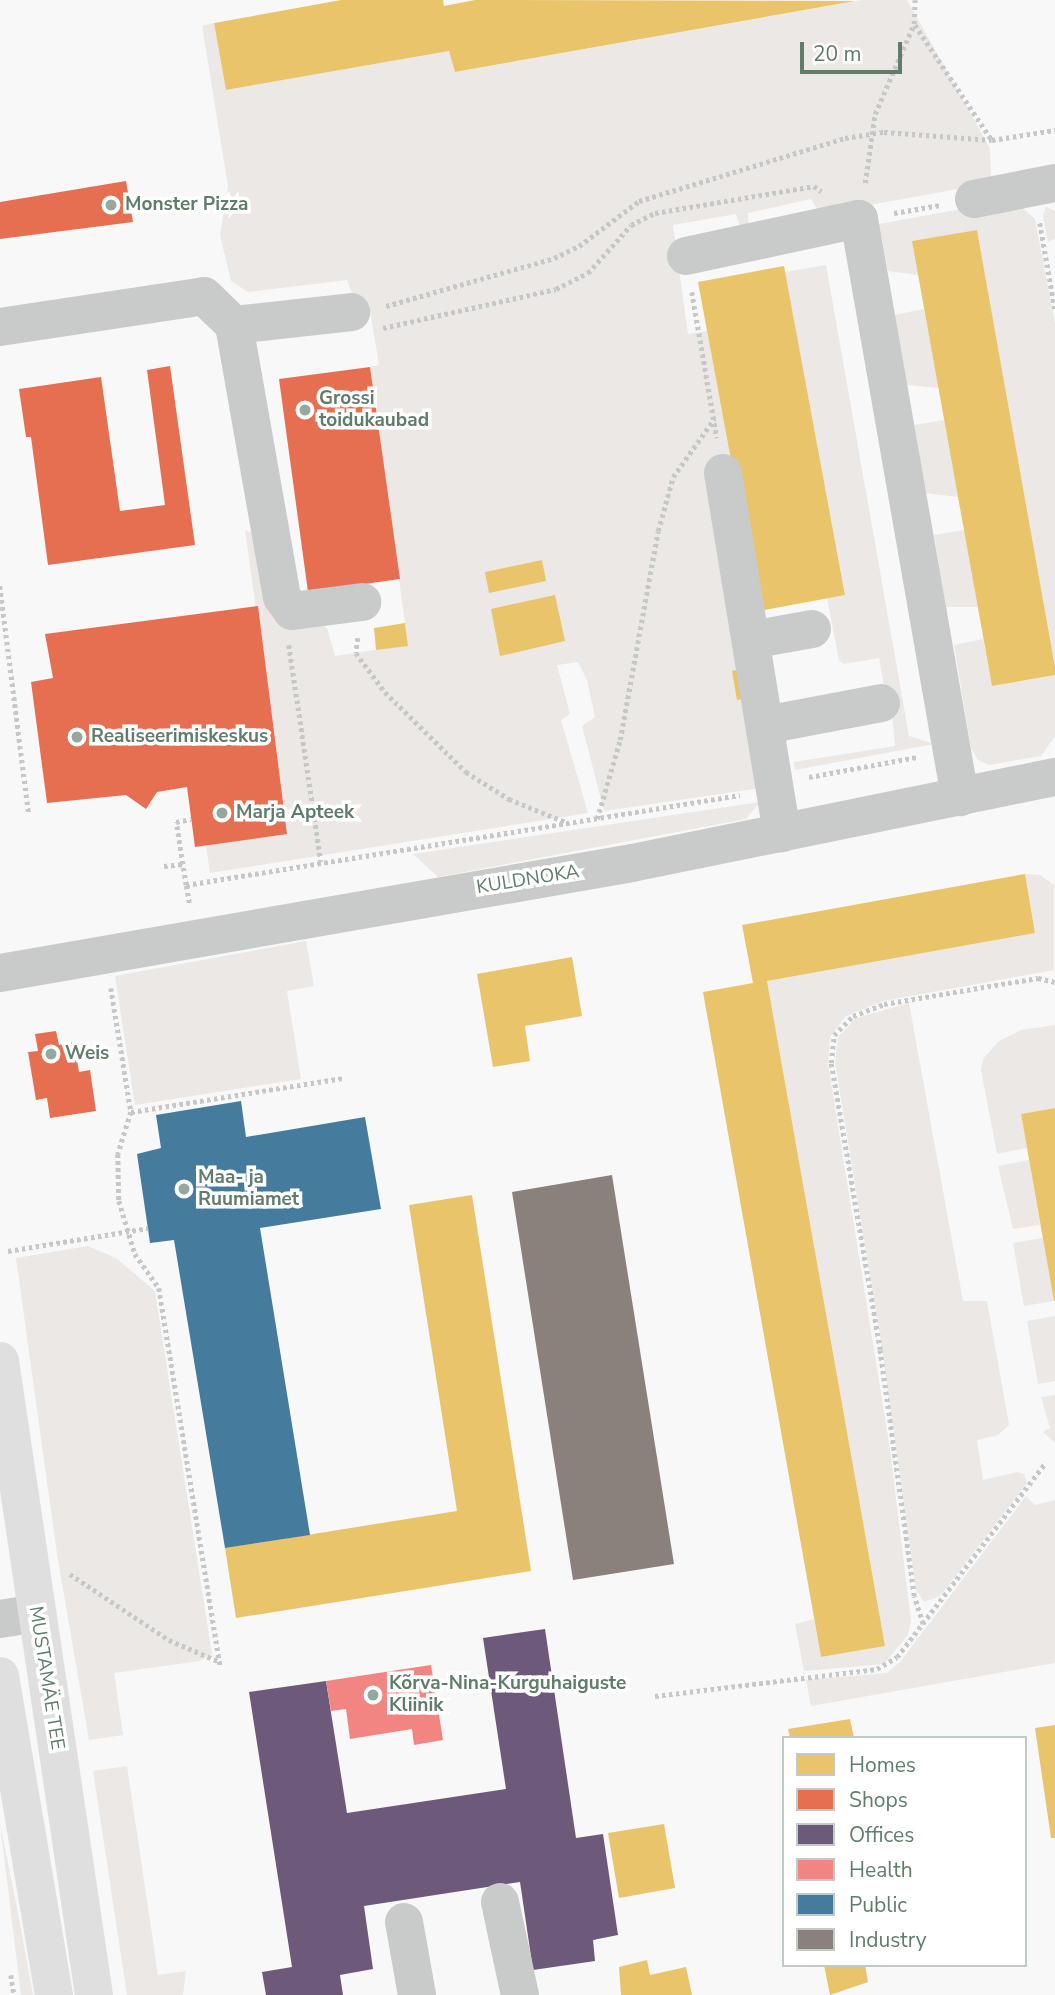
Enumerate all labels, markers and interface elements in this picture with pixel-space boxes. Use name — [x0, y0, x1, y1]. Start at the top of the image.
scale bar — [803, 28, 904, 72]
text: 20 m — [813, 40, 862, 68]
place label: Monster Pizza — [125, 194, 248, 216]
marker: Monster Pizza — [103, 197, 119, 213]
place label: Grossi toidukaubad — [319, 388, 429, 432]
marker: Grossi toidukaubad — [297, 402, 313, 418]
place label: Realiseerimiskeskus — [91, 726, 268, 748]
marker: Realiseerimiskeskus — [69, 729, 85, 745]
place label: Marja Apteek — [236, 802, 354, 824]
marker: Marja Apteek — [214, 805, 230, 821]
street label: KULDNOKA — [475, 861, 581, 899]
place label: Weis — [65, 1043, 109, 1065]
marker: Weis — [43, 1046, 59, 1062]
place label: Maa- ja Ruumiamet — [198, 1167, 299, 1211]
marker: Maa- ja Ruumiamet — [176, 1181, 192, 1197]
street label: MUSTAMÄE TEE — [23, 1605, 69, 1751]
place label: Kõrva-Nina-Kurguhaiguste Kliinik — [389, 1673, 626, 1717]
marker: Kõrva-Nina-Kurguhaiguste Kliinik — [363, 1685, 383, 1705]
legend — [782, 1736, 1027, 1967]
text: Homes — [849, 1751, 916, 1779]
text: Shops — [849, 1786, 908, 1814]
text: Offices — [849, 1821, 914, 1849]
text: Health — [849, 1856, 913, 1884]
text: Public — [849, 1891, 907, 1919]
text: Industry — [849, 1926, 927, 1954]

